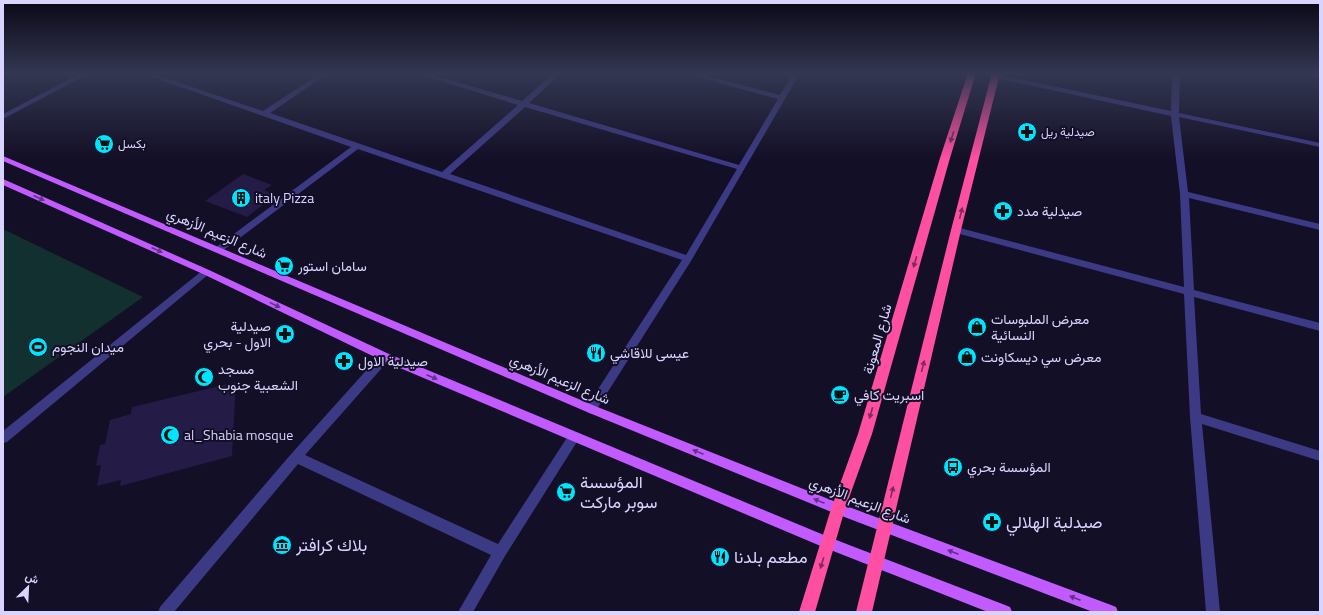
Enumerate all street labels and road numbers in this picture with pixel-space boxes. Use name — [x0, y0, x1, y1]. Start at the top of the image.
street label: شارع الزعيم الأزهري — [163, 202, 271, 265]
street label: شارع المعونة — [856, 301, 898, 377]
street label: شارع الزعيم الأزهري — [506, 348, 614, 411]
street label: شارع الزعيم الأزهري — [806, 471, 914, 530]

